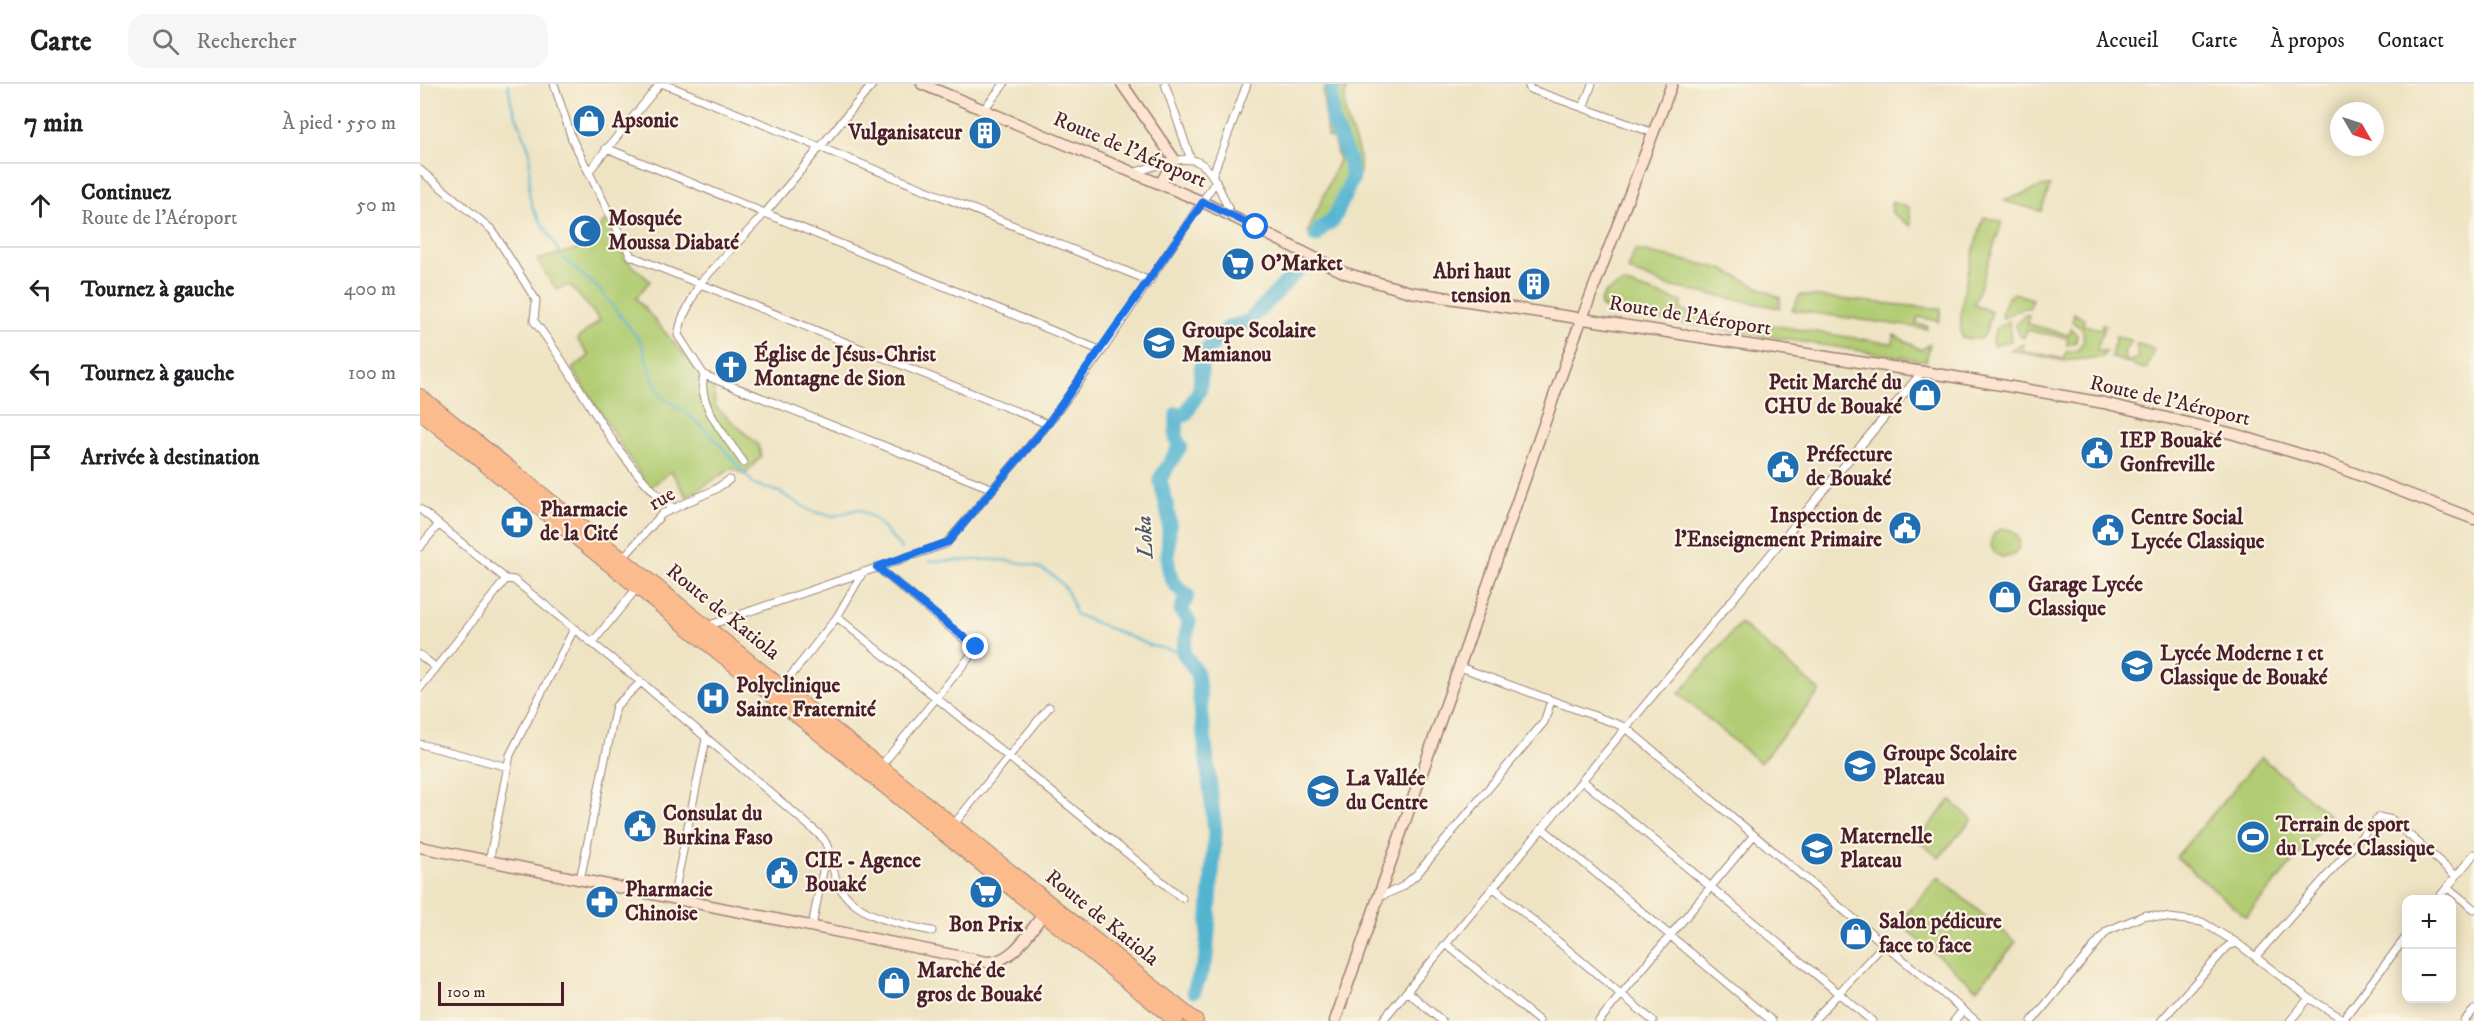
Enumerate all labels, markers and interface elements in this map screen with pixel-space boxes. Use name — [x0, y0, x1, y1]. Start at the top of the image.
search box — [128, 14, 548, 68]
text: Carte — [30, 24, 92, 59]
icon: search — [149, 25, 182, 58]
text: Rechercher — [197, 28, 297, 55]
text: Accueil — [2096, 28, 2158, 54]
text: Carte — [2191, 28, 2237, 54]
text: À propos — [2270, 28, 2345, 54]
text: Contact — [2378, 28, 2444, 54]
north arrow — [2330, 102, 2384, 156]
shop icon: Apsonic — [571, 103, 607, 139]
street label: Route de l'Aéroport — [1049, 106, 1211, 194]
text: 7 min — [24, 107, 83, 140]
place label: Apsonic — [611, 108, 679, 134]
text: À pied · 550 m — [282, 111, 396, 136]
building icon: Vulganisateur — [967, 115, 1003, 151]
place label: Vulganisateur — [848, 120, 963, 146]
text: Continuez — [81, 179, 171, 206]
icon: ahead — [24, 189, 57, 222]
text: 50 m — [356, 193, 396, 218]
text: Route de l'Aéroport — [81, 206, 237, 231]
place label: Mosquée Moussa Diabaté — [608, 206, 739, 256]
mosque icon: Mosquée Moussa Diabaté — [567, 213, 603, 249]
route start — [1242, 213, 1268, 239]
supermarket icon: O'Market — [1220, 246, 1256, 282]
place label: O'Market — [1261, 251, 1343, 277]
place label: Abri haut tension — [1432, 259, 1512, 309]
building icon: Abri haut tension — [1516, 266, 1552, 302]
icon: left — [24, 273, 57, 306]
text: Tournez à gauche — [81, 276, 234, 303]
text: 400 m — [344, 277, 396, 302]
street label: Route de l'Aéroport — [1607, 290, 1773, 342]
place label: Groupe Scolaire Mamianou — [1182, 318, 1316, 368]
school or university icon: Groupe Scolaire Mamianou — [1141, 325, 1177, 361]
place label: Église de Jésus-Christ Montagne de Sion — [754, 340, 936, 392]
church icon: Église de Jésus-Christ Montagne de Sion — [713, 349, 749, 385]
icon: left — [24, 357, 57, 390]
text: Tournez à gauche — [81, 360, 234, 387]
text: 100 m — [348, 361, 396, 386]
place label: Petit Marché du CHU de Bouaké — [1764, 370, 1902, 420]
street label: Route de l'Aéroport — [2087, 370, 2253, 432]
shop icon: Petit Marché du CHU de Bouaké — [1907, 377, 1943, 413]
place label: IEP Bouaké Gonfreville — [2120, 428, 2222, 478]
public building icon: IEP Bouaké Gonfreville — [2079, 435, 2115, 471]
icon: arrive — [24, 441, 57, 474]
place label: Préfecture de Bouaké — [1806, 442, 1893, 492]
text: Arrivée à destination — [81, 444, 260, 471]
public building icon: Préfecture de Bouaké — [1765, 449, 1801, 485]
street label: rue — [644, 481, 680, 517]
place label: Pharmacie de la Cité — [540, 497, 628, 547]
place label: Inspection de l'Enseignement Primaire — [1674, 503, 1882, 553]
pharmacy icon: Pharmacie de la Cité — [499, 504, 535, 540]
place label: Centre Social Lycée Classique — [2131, 505, 2265, 555]
public building icon: Inspection de l'Enseignement Primaire — [1887, 510, 1923, 546]
public building icon: Centre Social Lycée Classique — [2090, 512, 2126, 548]
water label: Loka — [1130, 515, 1160, 561]
street label: Route de Katiola — [661, 558, 785, 666]
place label: Garage Lycée Classique — [2028, 572, 2143, 622]
shop icon: Garage Lycée Classique — [1987, 579, 2023, 615]
route end — [962, 633, 988, 659]
place label: Lycée Moderne 1 et Classique de Bouaké — [2160, 641, 2328, 691]
school or university icon: Lycée Moderne 1 et Classique de Bouaké — [2119, 648, 2155, 684]
place label: Polyclinique Sainte Fraternité — [736, 673, 876, 723]
hospital icon: Polyclinique Sainte Fraternité — [695, 680, 731, 716]
place label: Groupe Scolaire Plateau — [1883, 741, 2017, 791]
school or university icon: Groupe Scolaire Plateau — [1842, 748, 1878, 784]
place label: La Vallée du Centre — [1346, 766, 1428, 816]
school or university icon: La Vallée du Centre — [1305, 773, 1341, 809]
place label: Consulat du Burkina Faso — [663, 801, 773, 851]
public building icon: Consulat du Burkina Faso — [622, 808, 658, 844]
place label: Terrain de sport du Lycée Classique — [2275, 812, 2435, 862]
sports icon: Terrain de sport du Lycée Classique — [2235, 819, 2271, 855]
place label: Maternelle Plateau — [1840, 824, 1932, 874]
school or university icon: Maternelle Plateau — [1799, 831, 1835, 867]
place label: CIE - Agence Bouaké — [805, 848, 921, 898]
public building icon: CIE - Agence Bouaké — [764, 855, 800, 891]
street label: Route de Katiola — [1040, 864, 1164, 972]
supermarket icon: Bon Prix — [968, 874, 1004, 910]
place label: Pharmacie Chinoise — [625, 877, 713, 927]
pharmacy icon: Pharmacie Chinoise — [584, 884, 620, 920]
map controls — [2402, 895, 2456, 1003]
button: + — [2402, 895, 2456, 949]
place label: Salon pédicure face to face — [1878, 909, 2002, 959]
place label: Bon Prix — [949, 912, 1024, 938]
shop icon: Salon pédicure face to face — [1838, 916, 1874, 952]
button: − — [2402, 949, 2456, 1003]
place label: Marché de gros de Bouaké — [916, 958, 1042, 1008]
shop icon: Marché de gros de Bouaké — [876, 965, 912, 1001]
scale bar — [438, 979, 564, 1006]
text: 100 m — [447, 982, 486, 1002]

